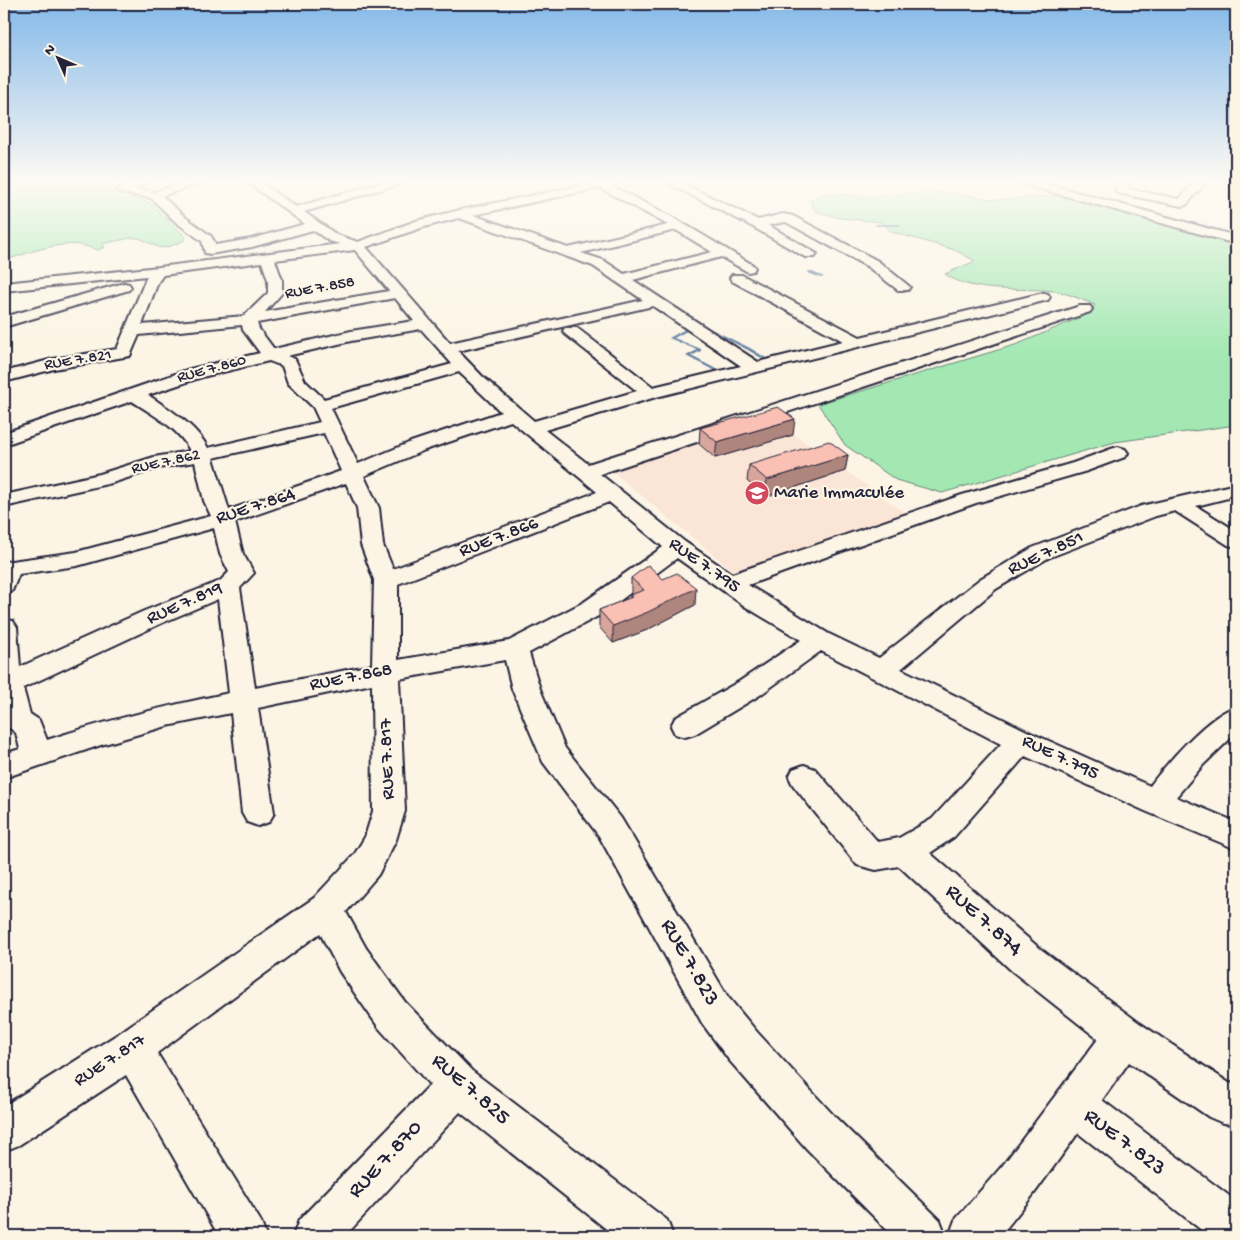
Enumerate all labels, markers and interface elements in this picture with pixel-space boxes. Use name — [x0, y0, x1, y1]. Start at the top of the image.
north arrow — [32, 32, 82, 82]
text: N — [41, 41, 60, 60]
street label: RUE 7.858 — [284, 273, 357, 304]
street label: RUE 7.821 — [43, 346, 113, 376]
street label: RUE 7.860 — [175, 352, 249, 388]
street label: RUE 7.862 — [130, 446, 202, 480]
school or university icon: Marie Immaculée — [744, 480, 770, 506]
place label: Marie Immaculée — [774, 482, 904, 505]
street label: RUE 7.864 — [213, 483, 299, 531]
street label: RUE 7.866 — [456, 512, 542, 564]
street label: RUE 7.851 — [1004, 526, 1088, 582]
street label: RUE 7.795 — [664, 533, 744, 599]
street label: RUE 7.819 — [143, 577, 227, 631]
street label: RUE 7.868 — [308, 659, 394, 697]
street label: RUE 7.817 — [375, 717, 401, 800]
street label: RUE 7.795 — [1018, 730, 1102, 786]
street label: RUE 7.874 — [939, 879, 1028, 963]
street label: RUE 7.823 — [654, 915, 724, 1011]
street label: RUE 7.817 — [70, 1029, 151, 1093]
street label: RUE 7.825 — [425, 1049, 515, 1131]
street label: RUE 7.823 — [1078, 1104, 1170, 1182]
street label: RUE 7.870 — [343, 1115, 429, 1205]

